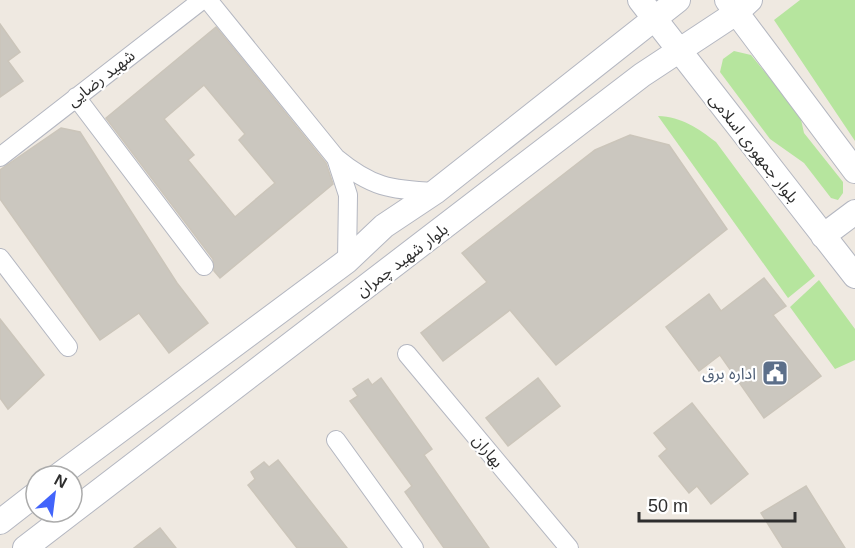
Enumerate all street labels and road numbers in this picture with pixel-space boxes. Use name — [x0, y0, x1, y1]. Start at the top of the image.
street label: شهید رضایی — [64, 46, 139, 110]
street label: بلوار جمهوری اسلامی — [705, 90, 802, 207]
street label: بلوار شهید چمران — [353, 220, 452, 301]
street label: بهاران — [469, 431, 507, 471]

